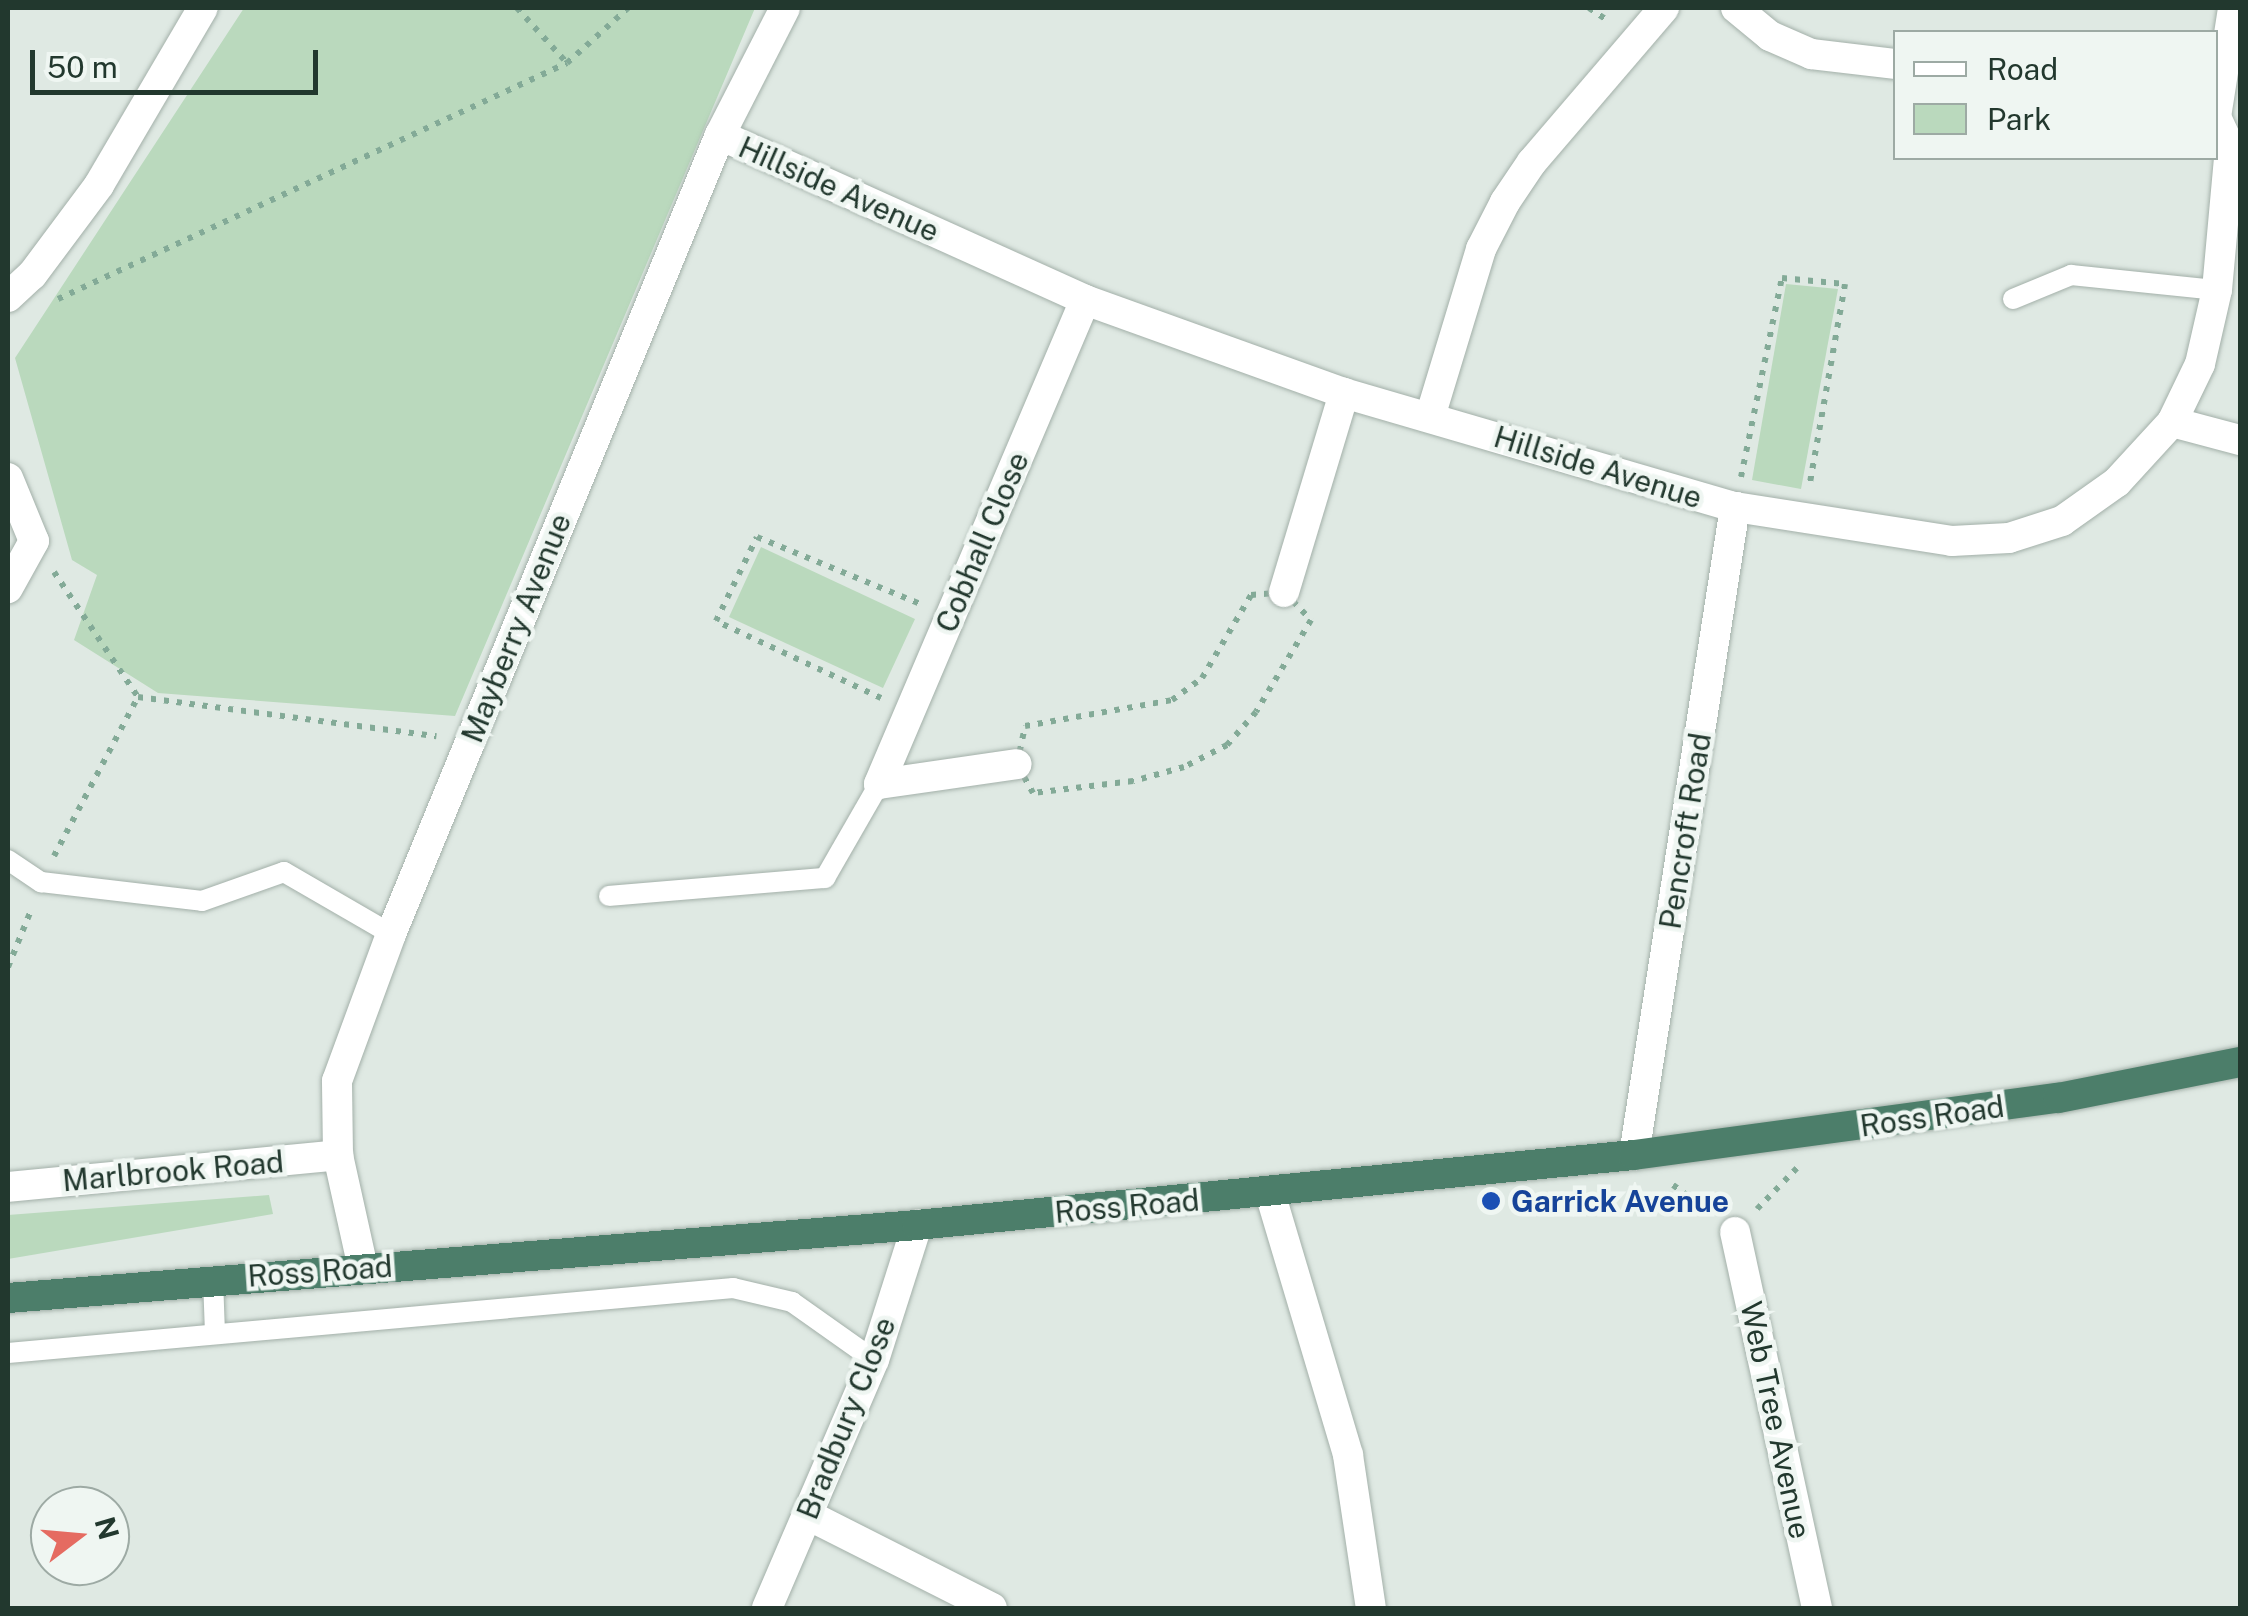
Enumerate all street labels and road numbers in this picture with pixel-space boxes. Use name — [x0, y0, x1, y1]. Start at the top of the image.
street label: Hillside Avenue — [733, 129, 945, 249]
street label: Hillside Avenue — [1490, 418, 1706, 516]
street label: Cobhall Close — [928, 446, 1036, 638]
street label: Mayberry Avenue — [454, 508, 578, 748]
street label: Pencroft Road — [1652, 730, 1718, 932]
street label: Ross Road — [1858, 1088, 2006, 1144]
street label: Marlbrook Road — [61, 1143, 285, 1199]
street label: Ross Road — [1053, 1182, 1201, 1230]
street label: Ross Road — [246, 1248, 394, 1294]
street label: Web Tree Avenue — [1733, 1298, 1819, 1542]
street label: Bradbury Close — [789, 1312, 903, 1524]

